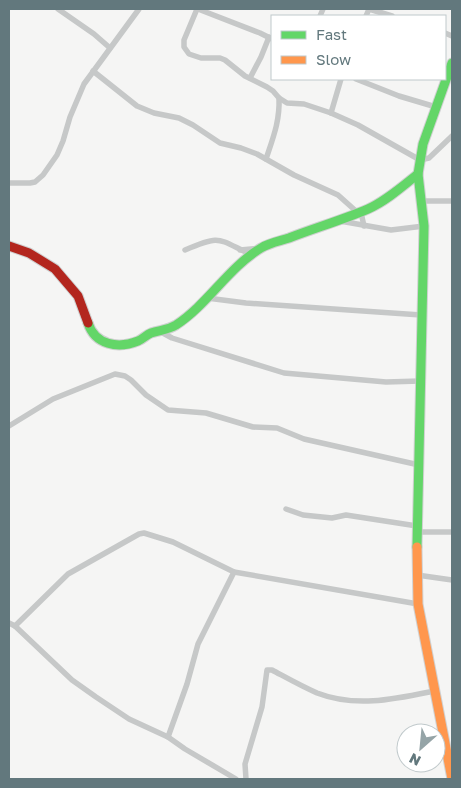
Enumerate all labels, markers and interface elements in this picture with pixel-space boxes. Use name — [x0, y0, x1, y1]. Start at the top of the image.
legend — [271, 15, 446, 80]
text: Fast — [316, 25, 347, 43]
text: Slow — [316, 50, 351, 68]
north arrow — [396, 723, 446, 773]
text: N — [406, 750, 423, 770]

